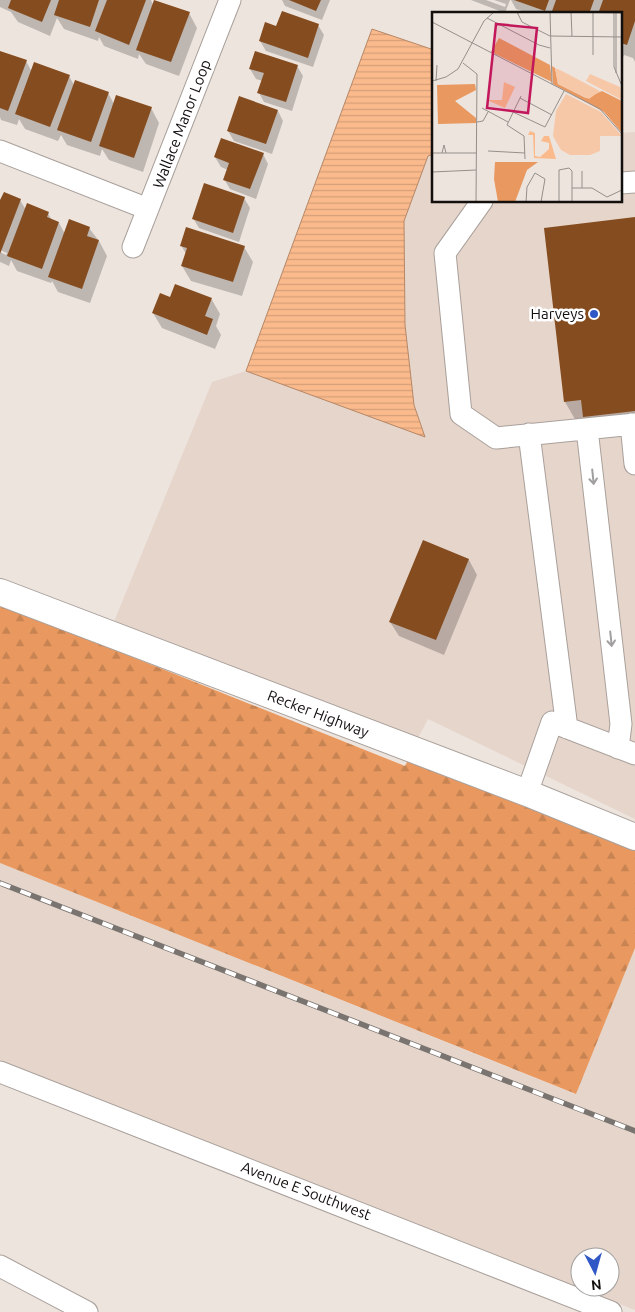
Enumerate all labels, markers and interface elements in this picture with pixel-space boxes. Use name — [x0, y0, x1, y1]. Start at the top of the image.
inset map — [432, 12, 622, 202]
street label: Wallace Manor Loop — [149, 57, 214, 191]
place label: Harveys — [531, 305, 584, 322]
marker: Harveys — [588, 308, 600, 320]
one-way arrow — [588, 469, 598, 485]
one-way arrow — [606, 630, 616, 646]
street label: Recker Highway — [265, 686, 371, 741]
street label: Avenue E Southwest — [239, 1158, 374, 1223]
north arrow — [570, 1247, 620, 1297]
text: N — [590, 1276, 602, 1293]

